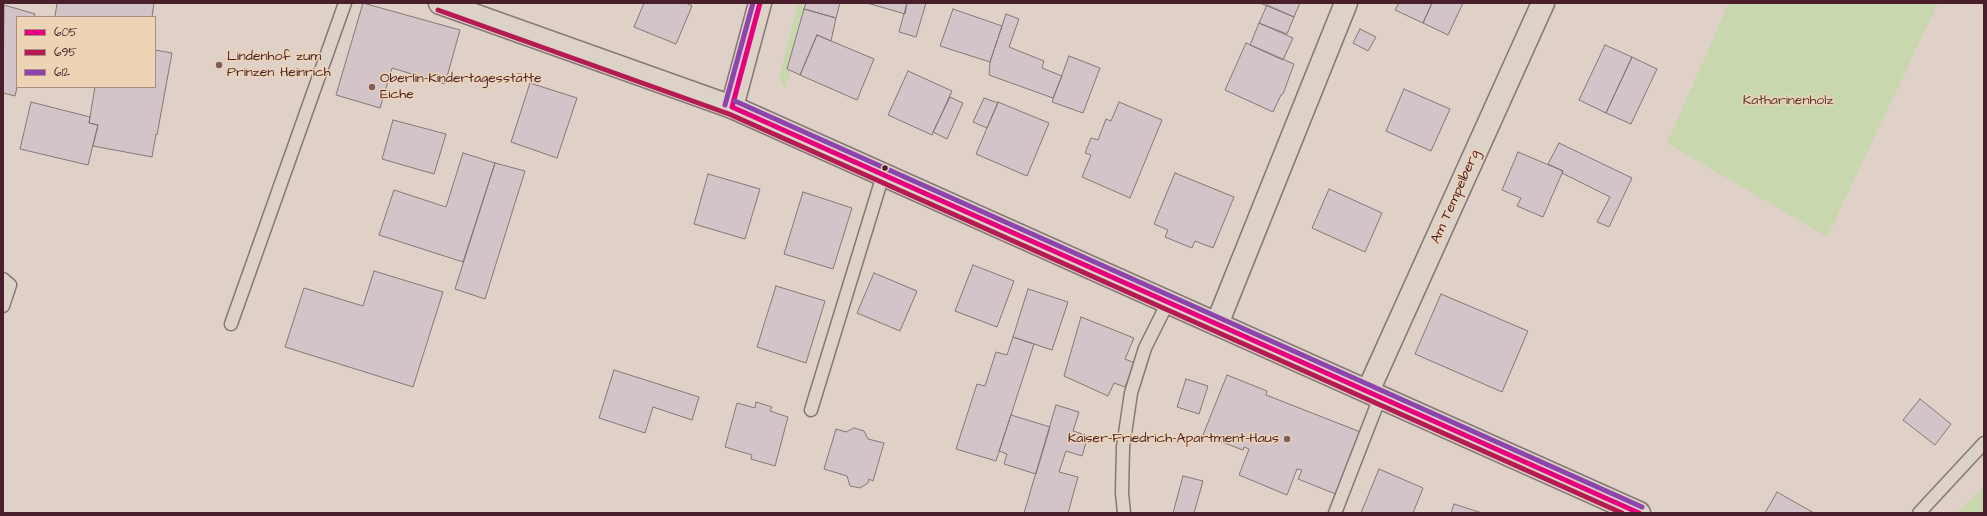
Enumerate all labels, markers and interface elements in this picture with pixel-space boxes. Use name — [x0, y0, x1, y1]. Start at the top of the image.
legend — [16, 16, 156, 88]
text: 605 — [54, 24, 78, 41]
text: 695 — [54, 44, 77, 61]
place label: Lindenhof zum Prinzen Heinrich — [227, 49, 331, 82]
marker: Lindenhof zum Prinzen Heinrich — [214, 60, 224, 70]
text: 612 — [54, 64, 70, 81]
place label: Oberlin-Kindertagesstätte Eiche — [380, 71, 542, 104]
marker: Oberlin-Kindertagesstätte Eiche — [367, 82, 377, 92]
park label: Katharinenholz — [1743, 93, 1833, 109]
street label: Am Tempelberg — [1428, 148, 1484, 246]
unlabelled marker — [880, 163, 890, 173]
place label: Kaiser-Friedrich-Apartment-Haus — [1068, 431, 1279, 447]
marker: Kaiser-Friedrich-Apartment-Haus — [1282, 434, 1292, 444]

